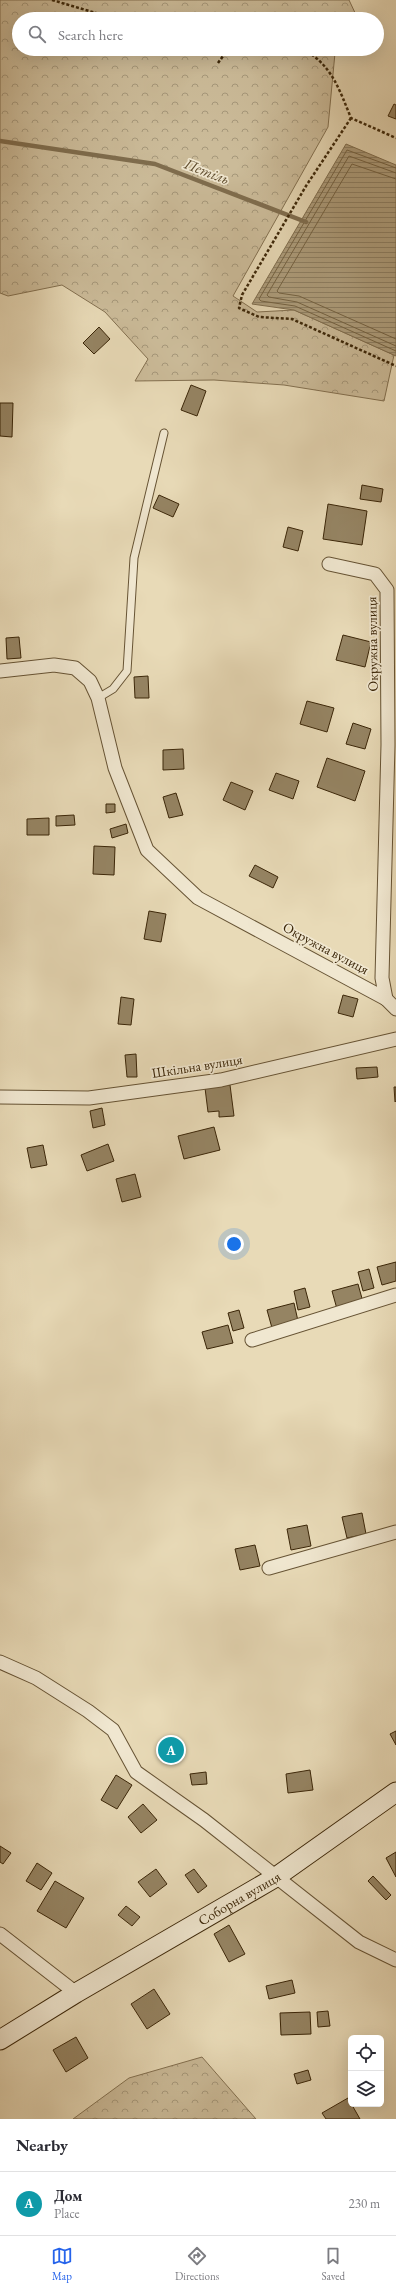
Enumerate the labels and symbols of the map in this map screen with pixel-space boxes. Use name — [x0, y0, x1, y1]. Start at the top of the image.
water label: Петіль — [181, 153, 232, 188]
street label: Окружна вулиця — [362, 596, 382, 692]
street label: Окружна вулиця — [280, 918, 372, 978]
street label: Шкільна вулиця — [150, 1050, 244, 1082]
your location — [224, 1234, 244, 1254]
pin: A — [158, 1735, 184, 1765]
street label: Соборна вулиця — [195, 1868, 284, 1929]

